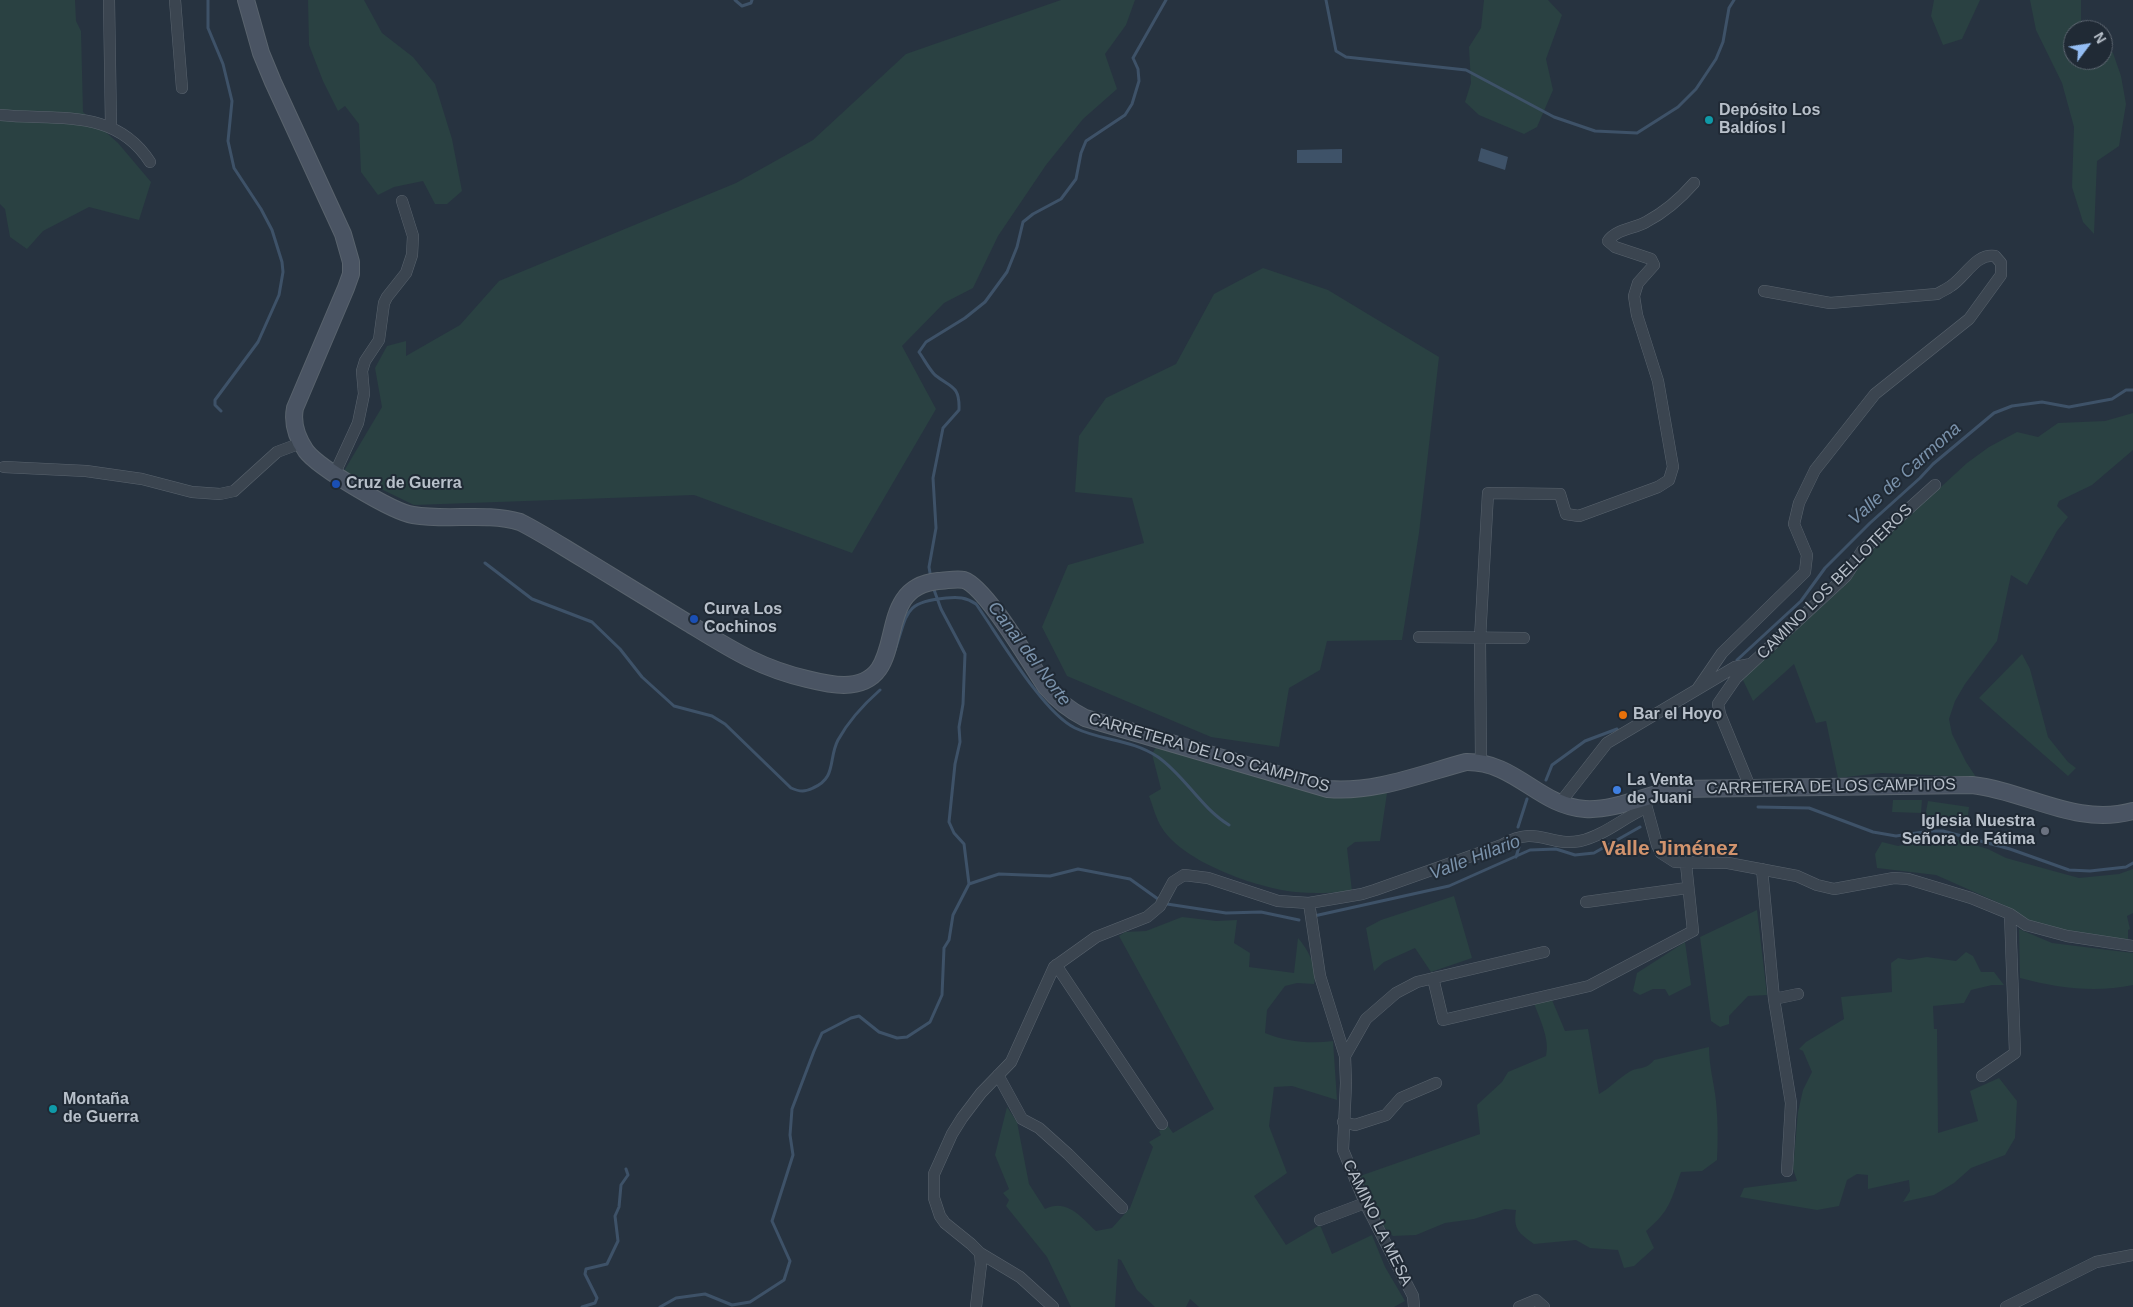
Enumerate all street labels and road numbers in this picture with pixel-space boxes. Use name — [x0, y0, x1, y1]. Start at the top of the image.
street label: CAMINO LOS BELLOTEROS — [1753, 500, 1917, 664]
street label: CARRETERA DE LOS CAMPITOS — [1086, 709, 1332, 797]
street label: CARRETERA DE LOS CAMPITOS — [1706, 775, 1956, 799]
street label: CAMINO LA MESA — [1338, 1157, 1416, 1289]

